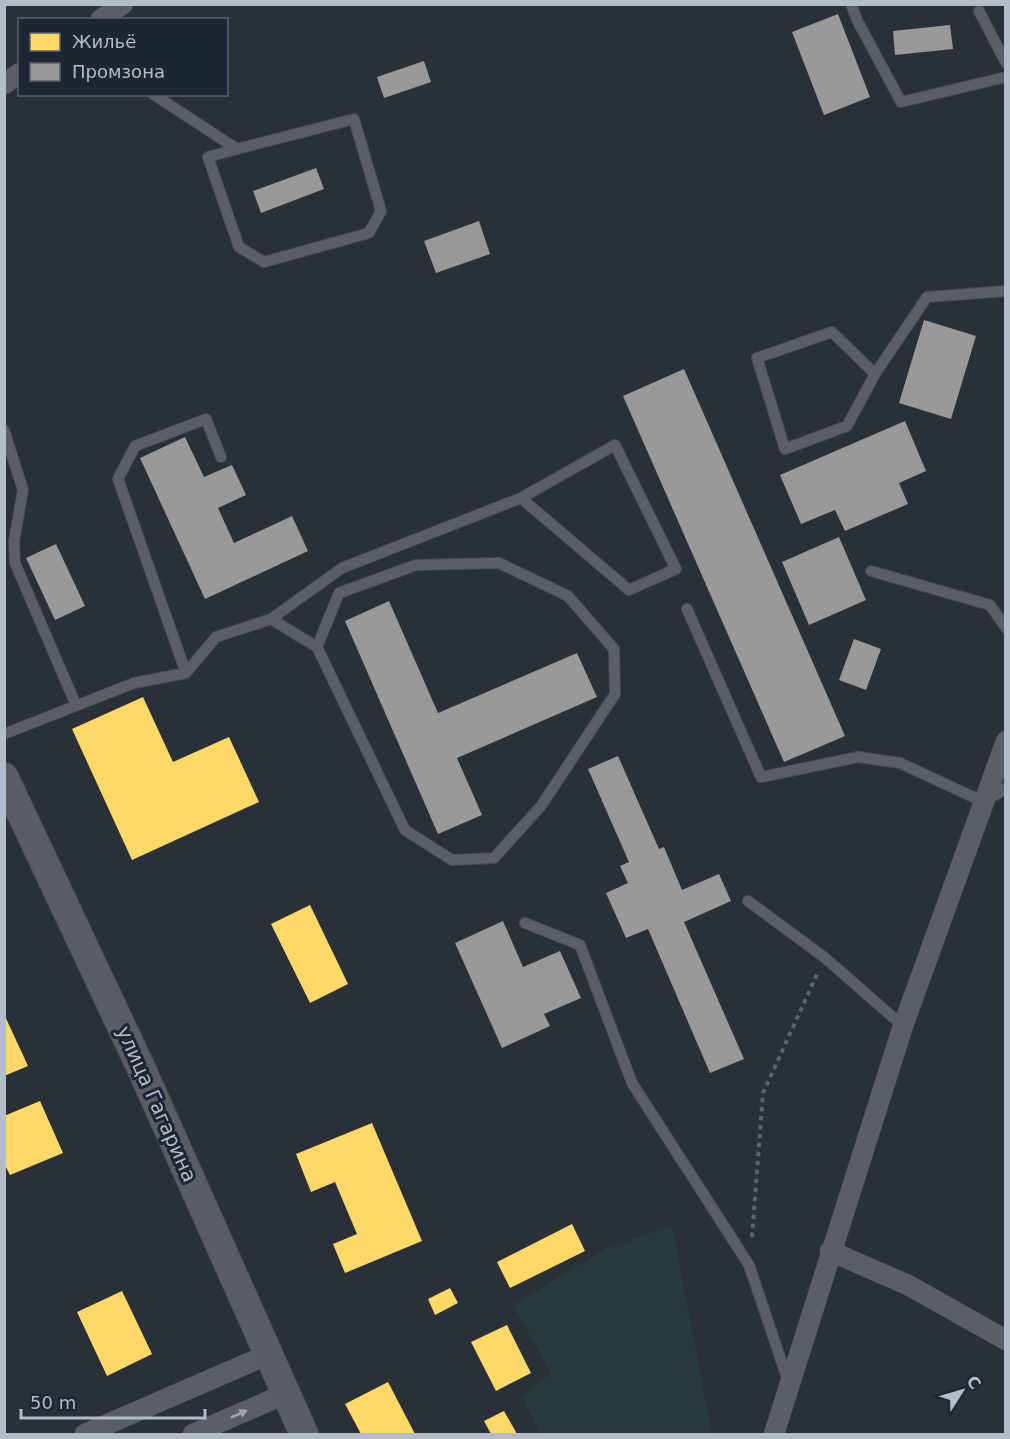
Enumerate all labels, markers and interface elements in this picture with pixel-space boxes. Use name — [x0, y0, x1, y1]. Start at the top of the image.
legend — [18, 18, 228, 96]
text: Жильё — [72, 31, 136, 52]
text: Промзона — [72, 61, 165, 82]
street label: улица Гагарина — [112, 1022, 202, 1186]
north arrow — [932, 1361, 992, 1421]
text: С — [962, 1372, 985, 1393]
scale bar — [21, 1382, 206, 1420]
text: 50 m — [30, 1392, 76, 1413]
one-way arrow — [231, 1410, 248, 1419]

